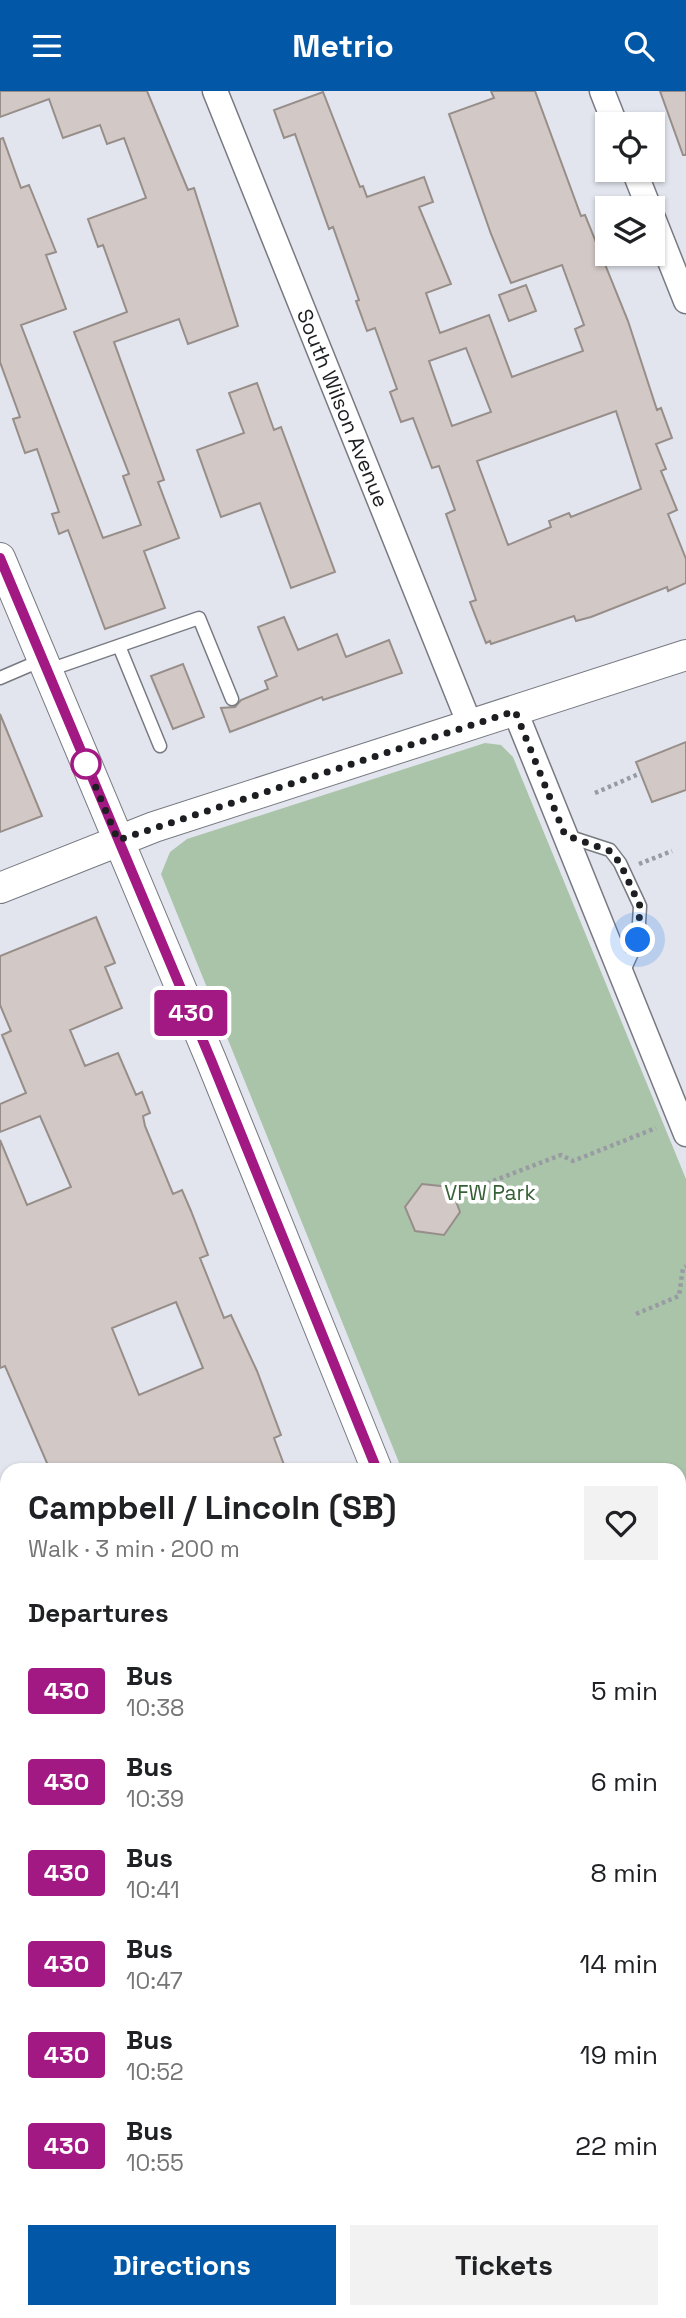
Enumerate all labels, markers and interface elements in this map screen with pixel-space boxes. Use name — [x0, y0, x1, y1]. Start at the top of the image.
text: Metrio — [292, 26, 394, 66]
icon: menu — [28, 27, 66, 65]
icon: search — [620, 27, 658, 65]
map controls — [595, 112, 665, 266]
button: locate — [595, 112, 665, 182]
button: layers — [595, 196, 665, 266]
street label: South Wilson Avenue — [291, 305, 395, 511]
unlabelled marker — [71, 749, 101, 779]
your location — [620, 922, 655, 957]
line badge: 430 — [151, 990, 231, 1036]
text: 430 — [168, 997, 214, 1028]
park label: VFW Park — [444, 1179, 536, 1206]
button: heart — [584, 1486, 658, 1560]
text: Campbell / Lincoln (SB) — [28, 1487, 396, 1529]
text: Walk · 3 min · 200 m — [28, 1534, 240, 1564]
text: Departures — [28, 1596, 169, 1630]
text: Bus — [126, 1659, 173, 1693]
text: 5 min — [591, 1674, 658, 1708]
text: 430 — [44, 1675, 89, 1706]
text: 10:38 — [126, 1693, 184, 1723]
text: Bus — [126, 1750, 173, 1784]
text: 6 min — [591, 1765, 658, 1799]
text: 430 — [44, 1766, 89, 1797]
text: 10:39 — [126, 1784, 184, 1814]
text: Bus — [126, 1841, 173, 1875]
text: 8 min — [590, 1856, 658, 1890]
text: 430 — [44, 1857, 89, 1888]
text: 10:41 — [126, 1875, 180, 1905]
text: Bus — [126, 1932, 173, 1966]
text: 14 min — [580, 1947, 658, 1981]
text: 430 — [44, 1948, 89, 1979]
text: 10:47 — [126, 1966, 183, 1996]
text: Bus — [126, 2023, 173, 2057]
text: 19 min — [580, 2038, 658, 2072]
text: 430 — [44, 2039, 89, 2070]
text: 10:52 — [126, 2057, 184, 2087]
text: Bus — [126, 2114, 173, 2148]
text: 22 min — [575, 2129, 658, 2163]
text: 430 — [44, 2130, 89, 2161]
text: 10:55 — [126, 2148, 184, 2178]
button: Directions — [28, 2225, 336, 2305]
button: Tickets — [350, 2225, 658, 2305]

